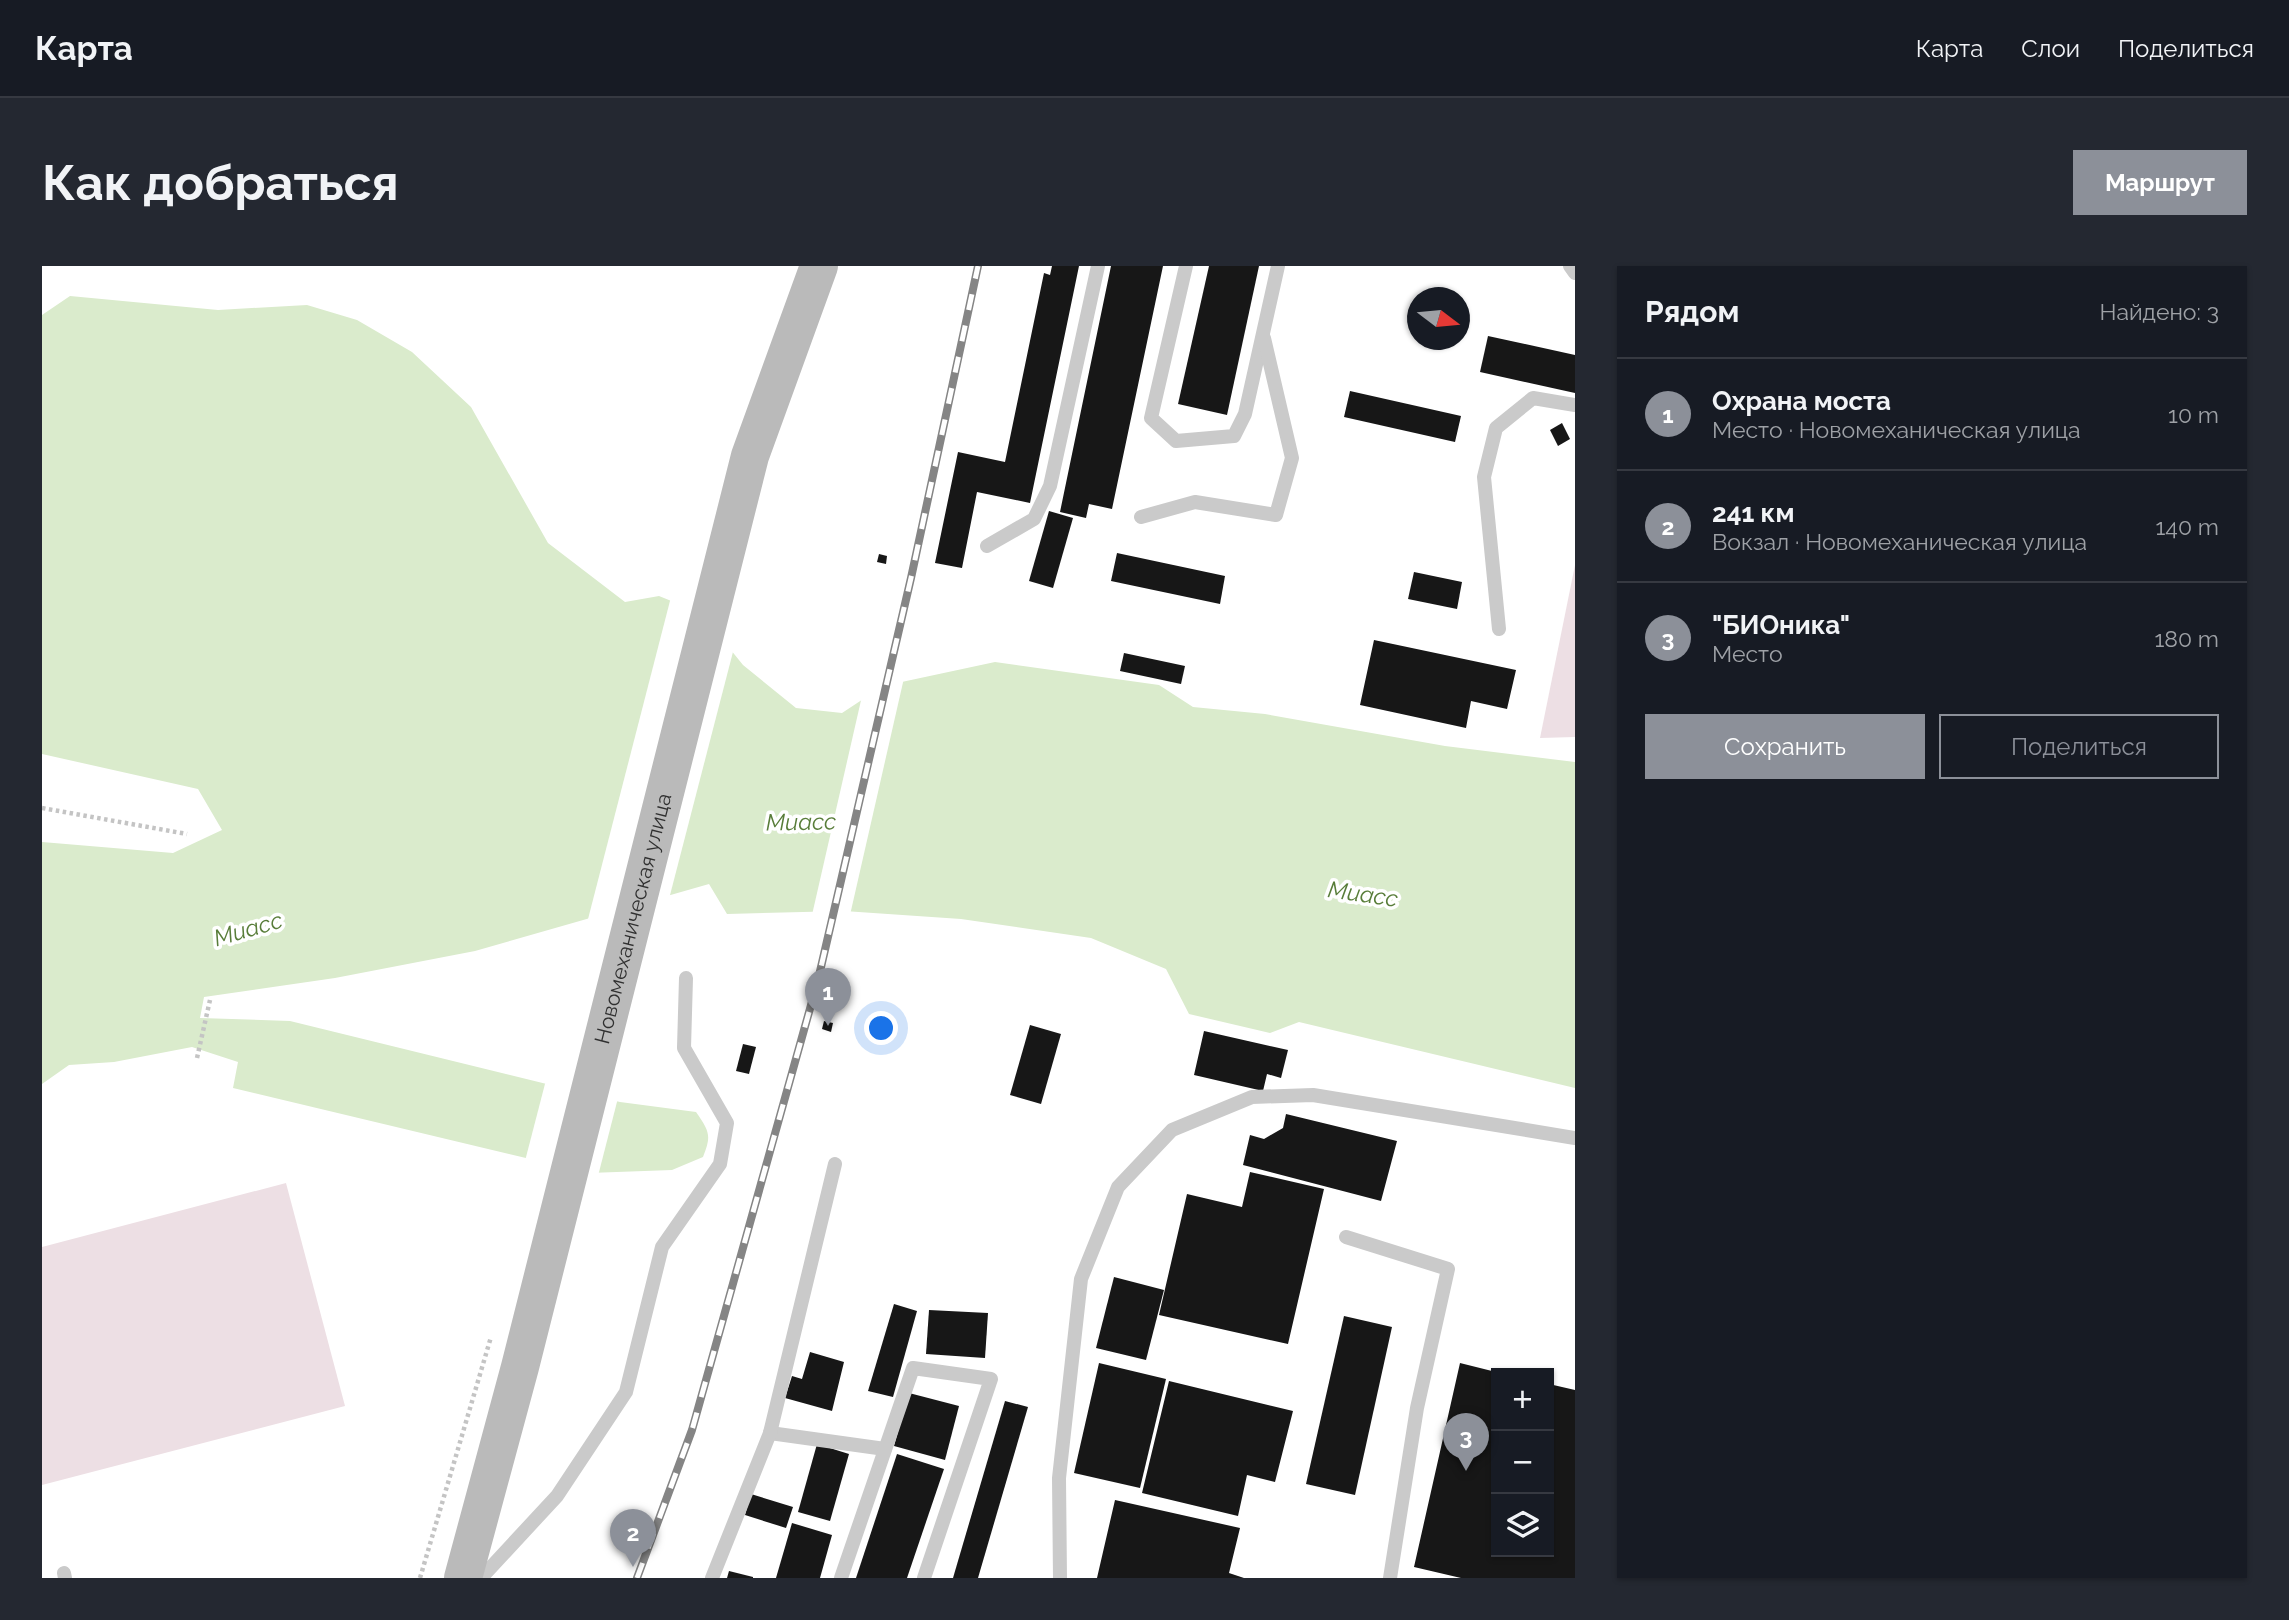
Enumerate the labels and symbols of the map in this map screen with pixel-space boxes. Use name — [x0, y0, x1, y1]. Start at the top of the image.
north arrow — [1407, 287, 1470, 350]
street label: Новомеханическая улица — [589, 791, 676, 1046]
water label: Миасс — [766, 807, 836, 836]
water label: Миасс — [1326, 875, 1400, 912]
water label: Миасс — [210, 906, 285, 951]
pin: 1 — [805, 968, 851, 1026]
your location — [864, 1011, 898, 1045]
pin: 3 — [1443, 1413, 1489, 1471]
pin: 2 — [610, 1509, 656, 1567]

